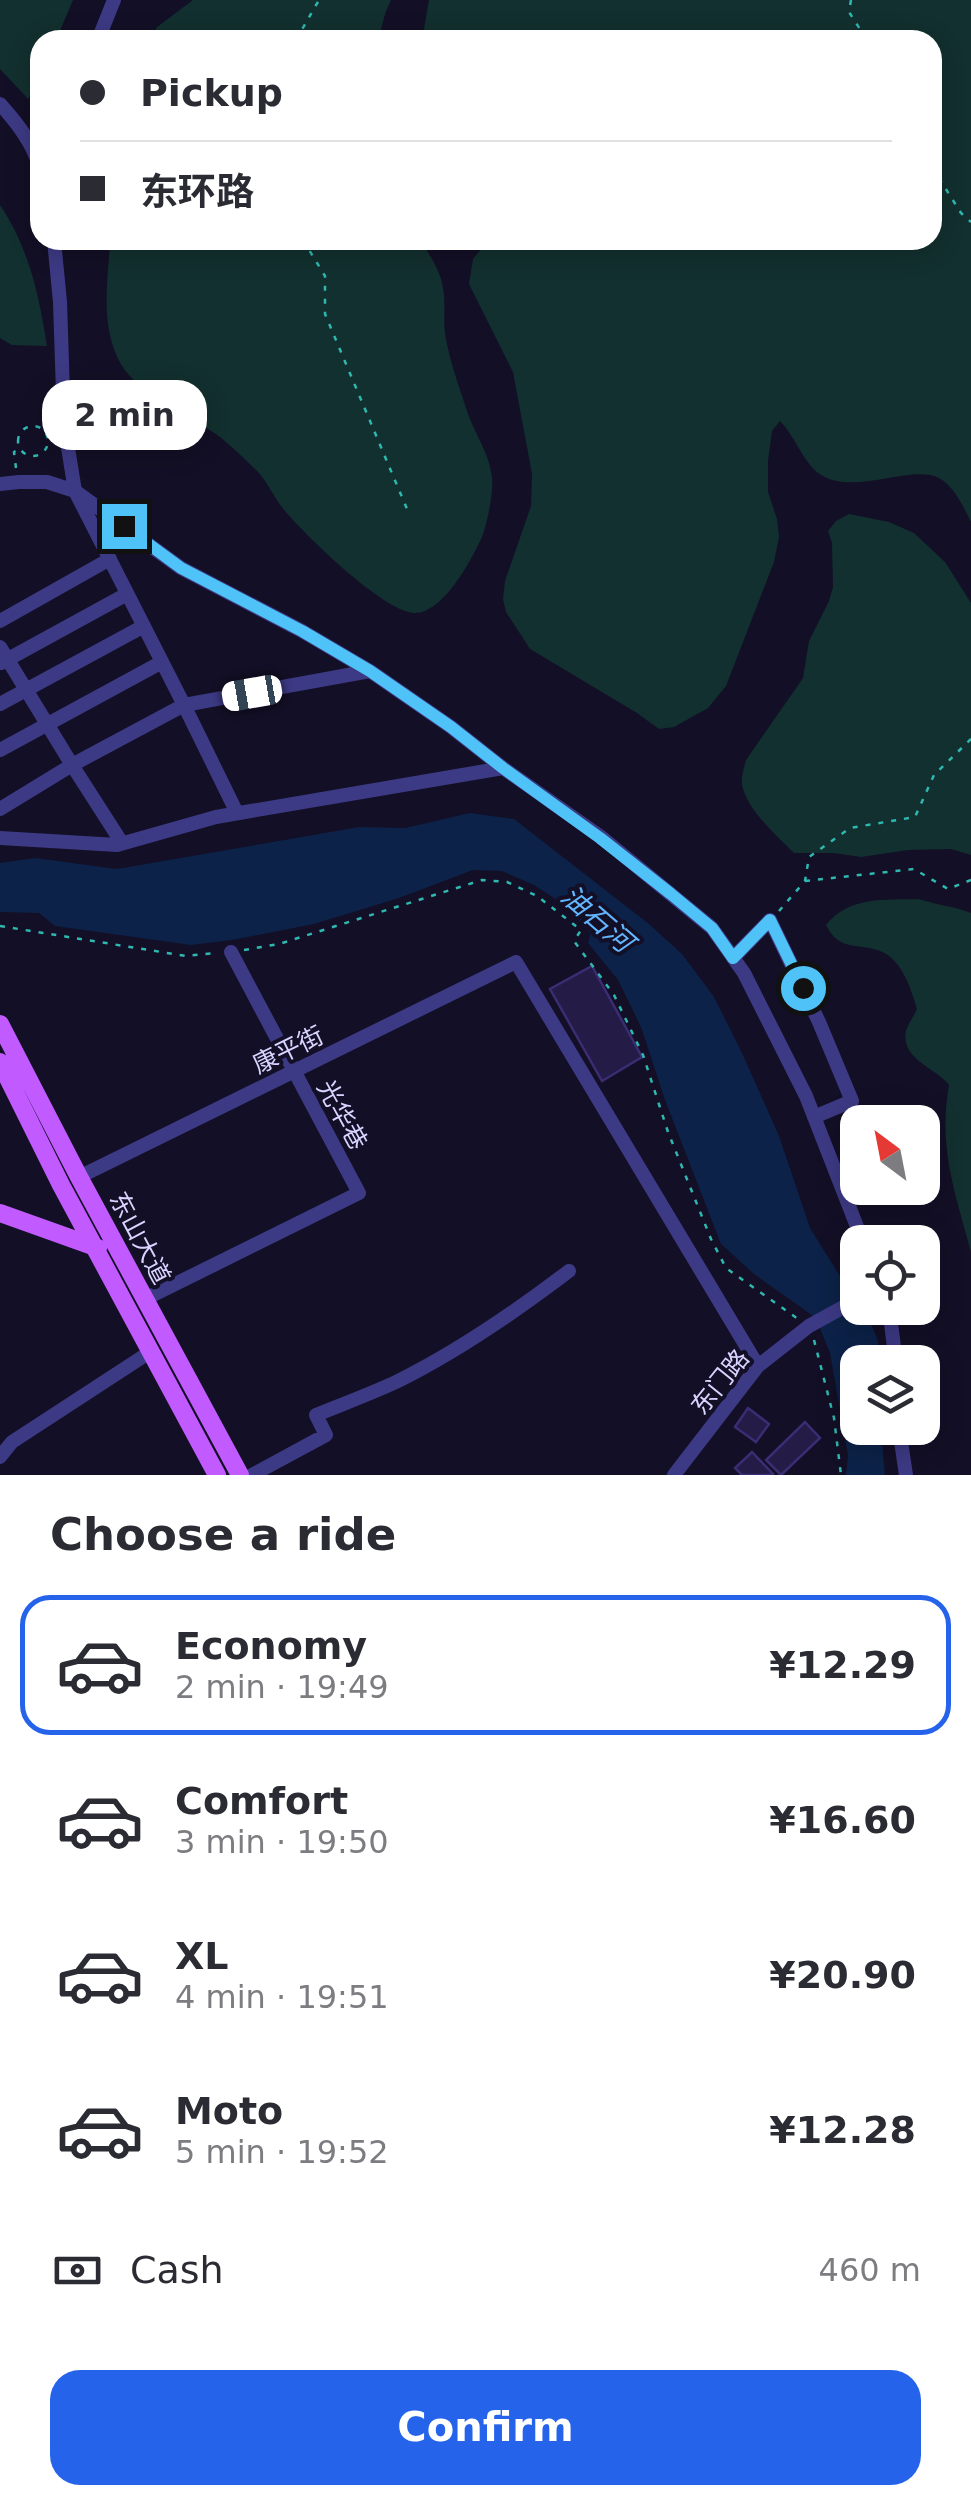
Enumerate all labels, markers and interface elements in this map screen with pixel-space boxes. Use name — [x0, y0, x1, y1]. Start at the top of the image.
text: Pickup — [140, 71, 283, 115]
text: 东环路 — [140, 170, 254, 214]
callout: 2 min — [42, 381, 206, 451]
text: 2 min — [74, 396, 175, 434]
route end — [102, 504, 147, 549]
car — [220, 673, 284, 713]
water label: 油石河 — [554, 879, 643, 962]
route start — [781, 966, 826, 1011]
street label: 康平街 — [248, 1021, 328, 1079]
street label: 光华巷 — [311, 1075, 373, 1155]
north arrow — [840, 1105, 940, 1205]
map controls — [840, 1105, 940, 1445]
street label: 东山大道 — [104, 1187, 176, 1289]
button: locate — [840, 1225, 940, 1325]
street label: 东门路 — [685, 1344, 755, 1420]
button: layers — [840, 1345, 940, 1445]
text: Choose a ride — [50, 1508, 396, 1561]
icon: car — [55, 1620, 145, 1710]
text: Economy — [175, 1624, 367, 1668]
text: ¥12.29 — [769, 1643, 916, 1687]
text: 2 min · 19:49 — [175, 1668, 389, 1706]
icon: car — [55, 1775, 145, 1865]
text: Comfort — [175, 1779, 348, 1823]
text: ¥16.60 — [769, 1798, 916, 1842]
text: 3 min · 19:50 — [175, 1823, 389, 1861]
icon: car — [55, 1930, 145, 2020]
text: XL — [175, 1934, 229, 1978]
text: ¥20.90 — [769, 1953, 916, 1997]
text: 4 min · 19:51 — [175, 1978, 389, 2016]
icon: car — [55, 2085, 145, 2175]
text: Moto — [175, 2089, 283, 2133]
text: ¥12.28 — [769, 2108, 916, 2152]
text: 5 min · 19:52 — [175, 2133, 389, 2171]
icon: cash — [50, 2243, 105, 2298]
text: Cash — [130, 2248, 224, 2292]
text: 460 m — [819, 2251, 921, 2289]
button: Confirm — [50, 2370, 921, 2485]

